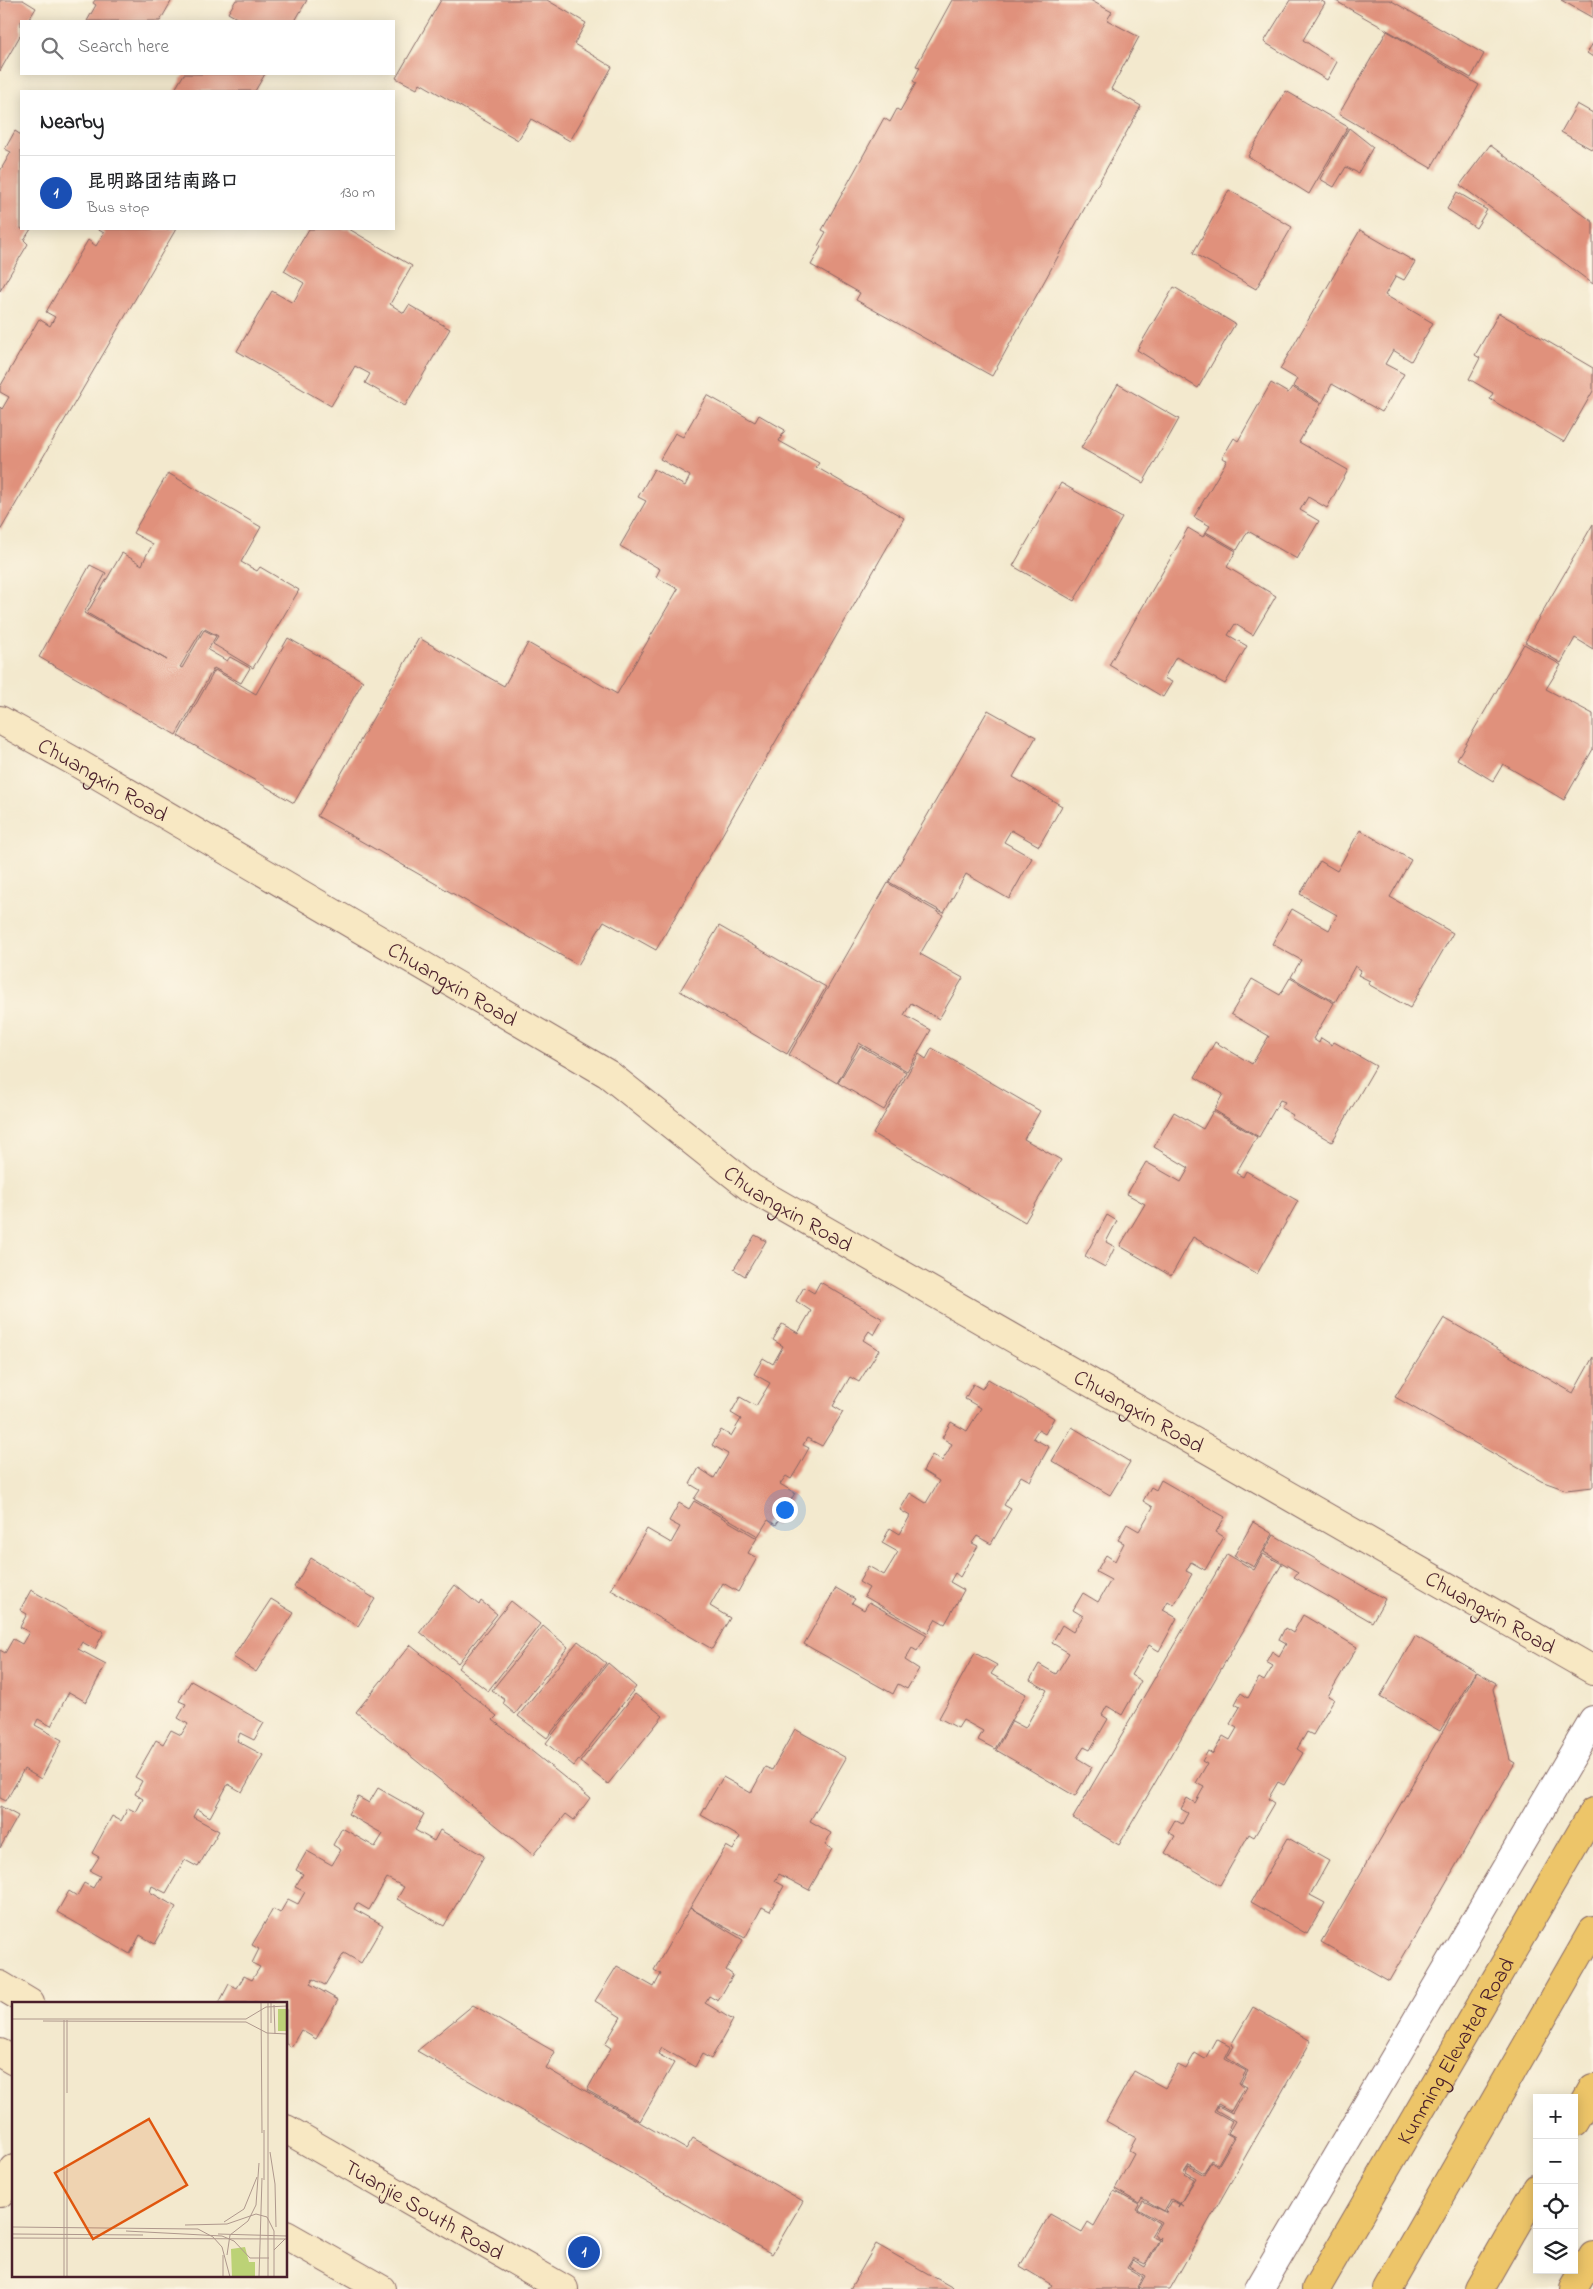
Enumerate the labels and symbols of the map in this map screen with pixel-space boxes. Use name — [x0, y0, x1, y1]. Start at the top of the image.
street label: Chuangxin Road — [31, 731, 173, 832]
street label: Chuangxin Road — [381, 935, 523, 1036]
street label: Chuangxin Road — [715, 1159, 858, 1262]
street label: Chuangxin Road — [1067, 1363, 1209, 1463]
your location — [772, 1497, 798, 1523]
street label: Chuangxin Road — [1418, 1564, 1561, 1664]
street label: Kunming Elevated Road — [1390, 1952, 1524, 2151]
inset map — [12, 2002, 288, 2276]
street label: Tuanjie South Road — [337, 2153, 509, 2270]
pin: 1 — [568, 2233, 600, 2271]

